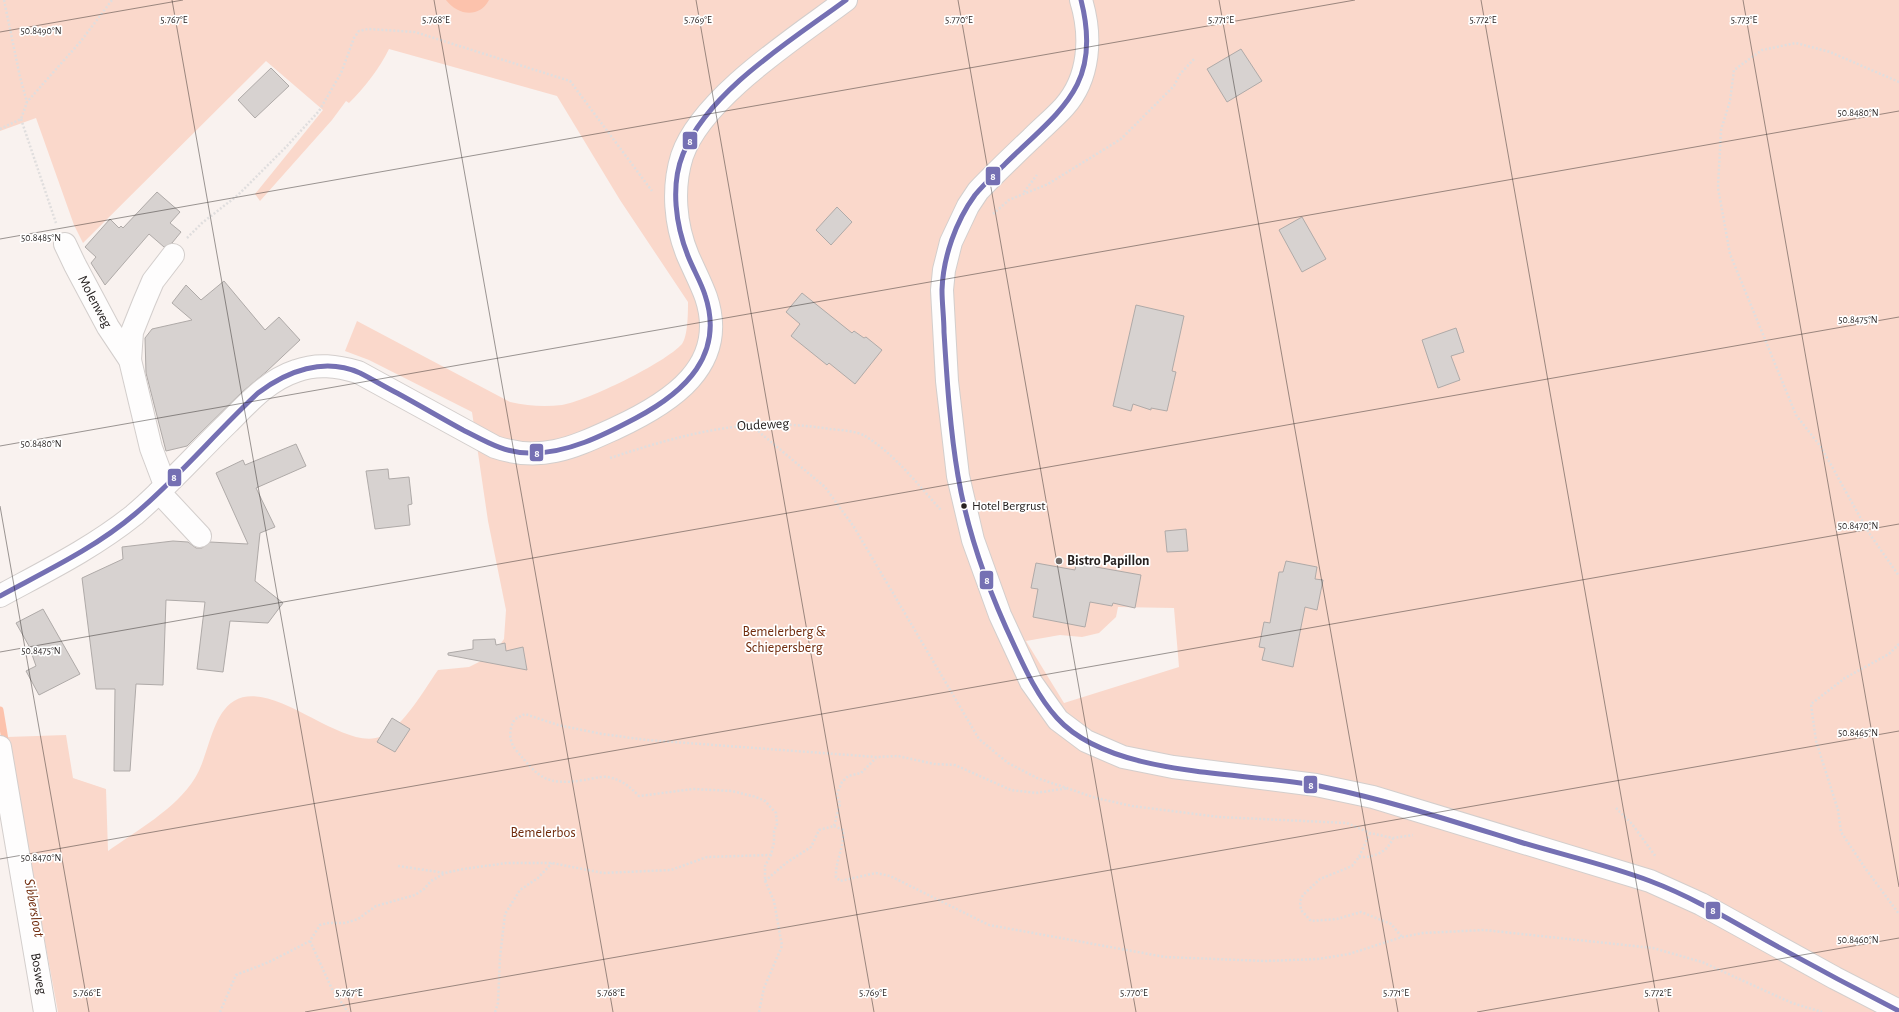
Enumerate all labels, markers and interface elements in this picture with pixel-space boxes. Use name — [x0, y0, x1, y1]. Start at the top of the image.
text: 5.767°E — [160, 15, 188, 25]
text: 5.768°E — [422, 15, 450, 25]
text: 5.769°E — [684, 15, 712, 25]
text: 5.770°E — [945, 15, 973, 25]
text: 5.771°E — [1208, 15, 1234, 25]
text: 5.772°E — [1469, 15, 1497, 25]
text: 5.773°E — [1731, 15, 1758, 25]
text: 50.8490°N — [20, 26, 62, 36]
text: 50.8480°N — [1837, 108, 1879, 118]
line badge: 8 — [682, 131, 698, 150]
text: 8 — [687, 136, 693, 147]
line badge: 8 — [985, 166, 1001, 186]
text: 8 — [990, 171, 996, 182]
text: 50.8485°N — [21, 233, 61, 243]
street label: Molenweg — [75, 273, 114, 330]
text: 50.8475°N — [1838, 315, 1878, 325]
street label: Oudeweg — [737, 417, 790, 433]
text: 50.8480°N — [20, 439, 62, 449]
line badge: 8 — [529, 443, 544, 462]
text: 8 — [534, 448, 540, 459]
line badge: 8 — [167, 468, 182, 487]
text: 8 — [171, 472, 177, 483]
place label: Hotel Bergrust — [972, 500, 1046, 513]
marker: Hotel Bergrust — [959, 501, 969, 511]
text: 50.8470°N — [1838, 521, 1878, 531]
place label: Bistro Papillon — [1067, 554, 1149, 568]
marker: Bistro Papillon — [1054, 556, 1064, 566]
line badge: 8 — [979, 570, 994, 590]
text: 8 — [984, 575, 990, 586]
park label: Bemelerberg & Schiepersberg — [743, 625, 826, 655]
text: 50.8475°N — [21, 646, 61, 656]
text: 50.8465°N — [1838, 728, 1878, 738]
line badge: 8 — [1303, 775, 1318, 794]
text: 8 — [1308, 780, 1314, 791]
park label: Bemelerbos — [510, 826, 576, 840]
text: 50.8470°N — [21, 853, 61, 863]
water label: Sibbersloot — [21, 877, 47, 939]
line badge: 8 — [1705, 901, 1721, 920]
text: 8 — [1710, 905, 1716, 916]
text: 50.8460°N — [1837, 935, 1879, 945]
street label: Bosweg — [28, 952, 49, 996]
text: 5.766°E — [73, 988, 101, 998]
text: 5.767°E — [335, 988, 363, 998]
text: 5.768°E — [597, 988, 625, 998]
text: 5.769°E — [859, 988, 887, 998]
text: 5.770°E — [1120, 988, 1148, 998]
text: 5.771°E — [1383, 988, 1409, 998]
text: 5.772°E — [1644, 988, 1672, 998]

